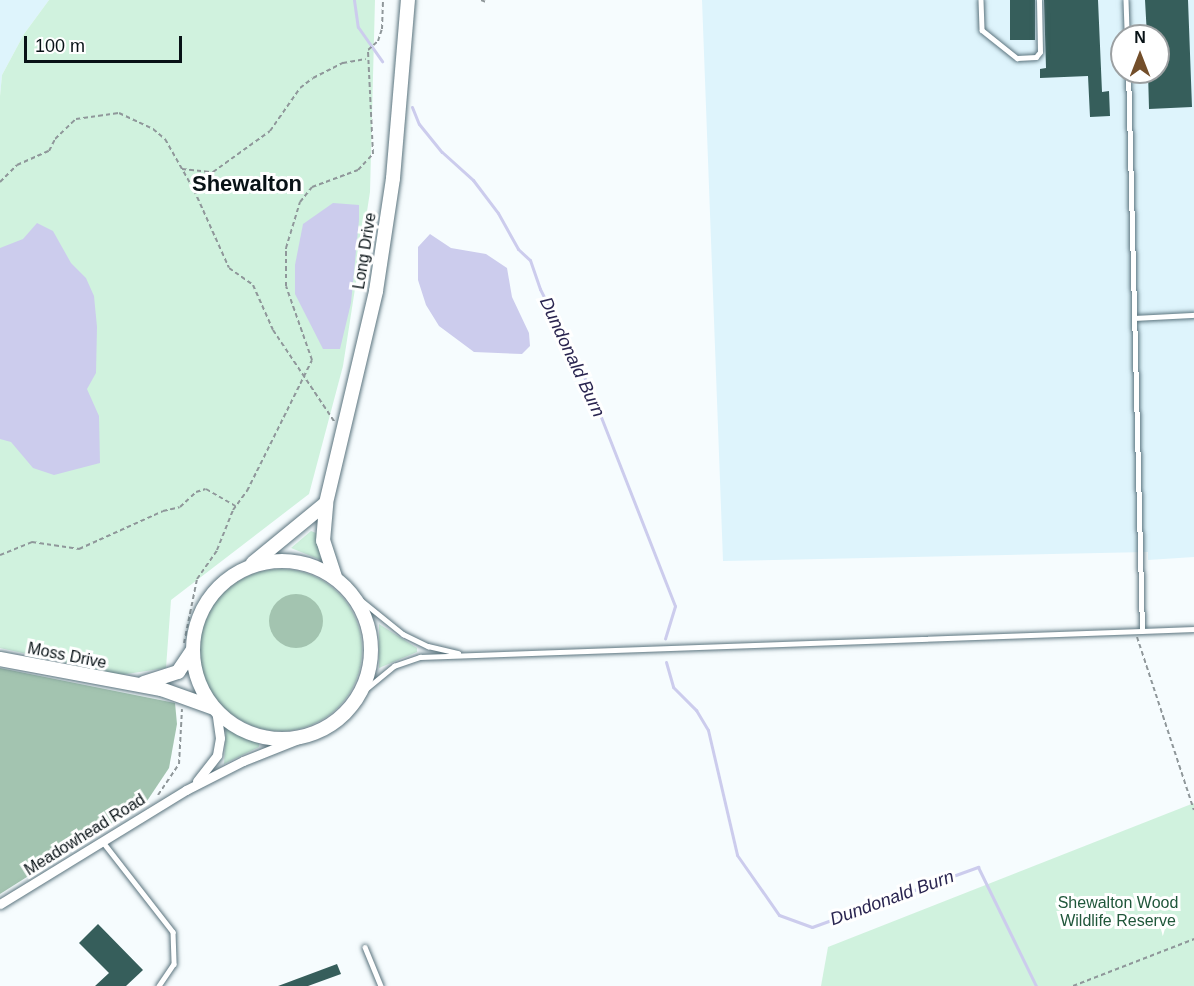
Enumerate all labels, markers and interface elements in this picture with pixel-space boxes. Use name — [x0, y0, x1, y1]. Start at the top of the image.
scale bar — [27, 24, 184, 62]
north arrow — [1110, 24, 1170, 84]
text: N — [1134, 29, 1146, 46]
text: 100 m — [35, 36, 85, 56]
district label: Shewalton — [192, 171, 302, 197]
street label: Long Drive — [349, 211, 381, 291]
water label: Dundonald Burn — [535, 293, 609, 421]
street label: Moss Drive — [26, 639, 108, 673]
street label: Meadowhead Road — [21, 790, 149, 880]
water label: Dundonald Burn — [827, 866, 957, 930]
park label: Shewalton Wood Wildlife Reserve — [1058, 893, 1178, 931]

